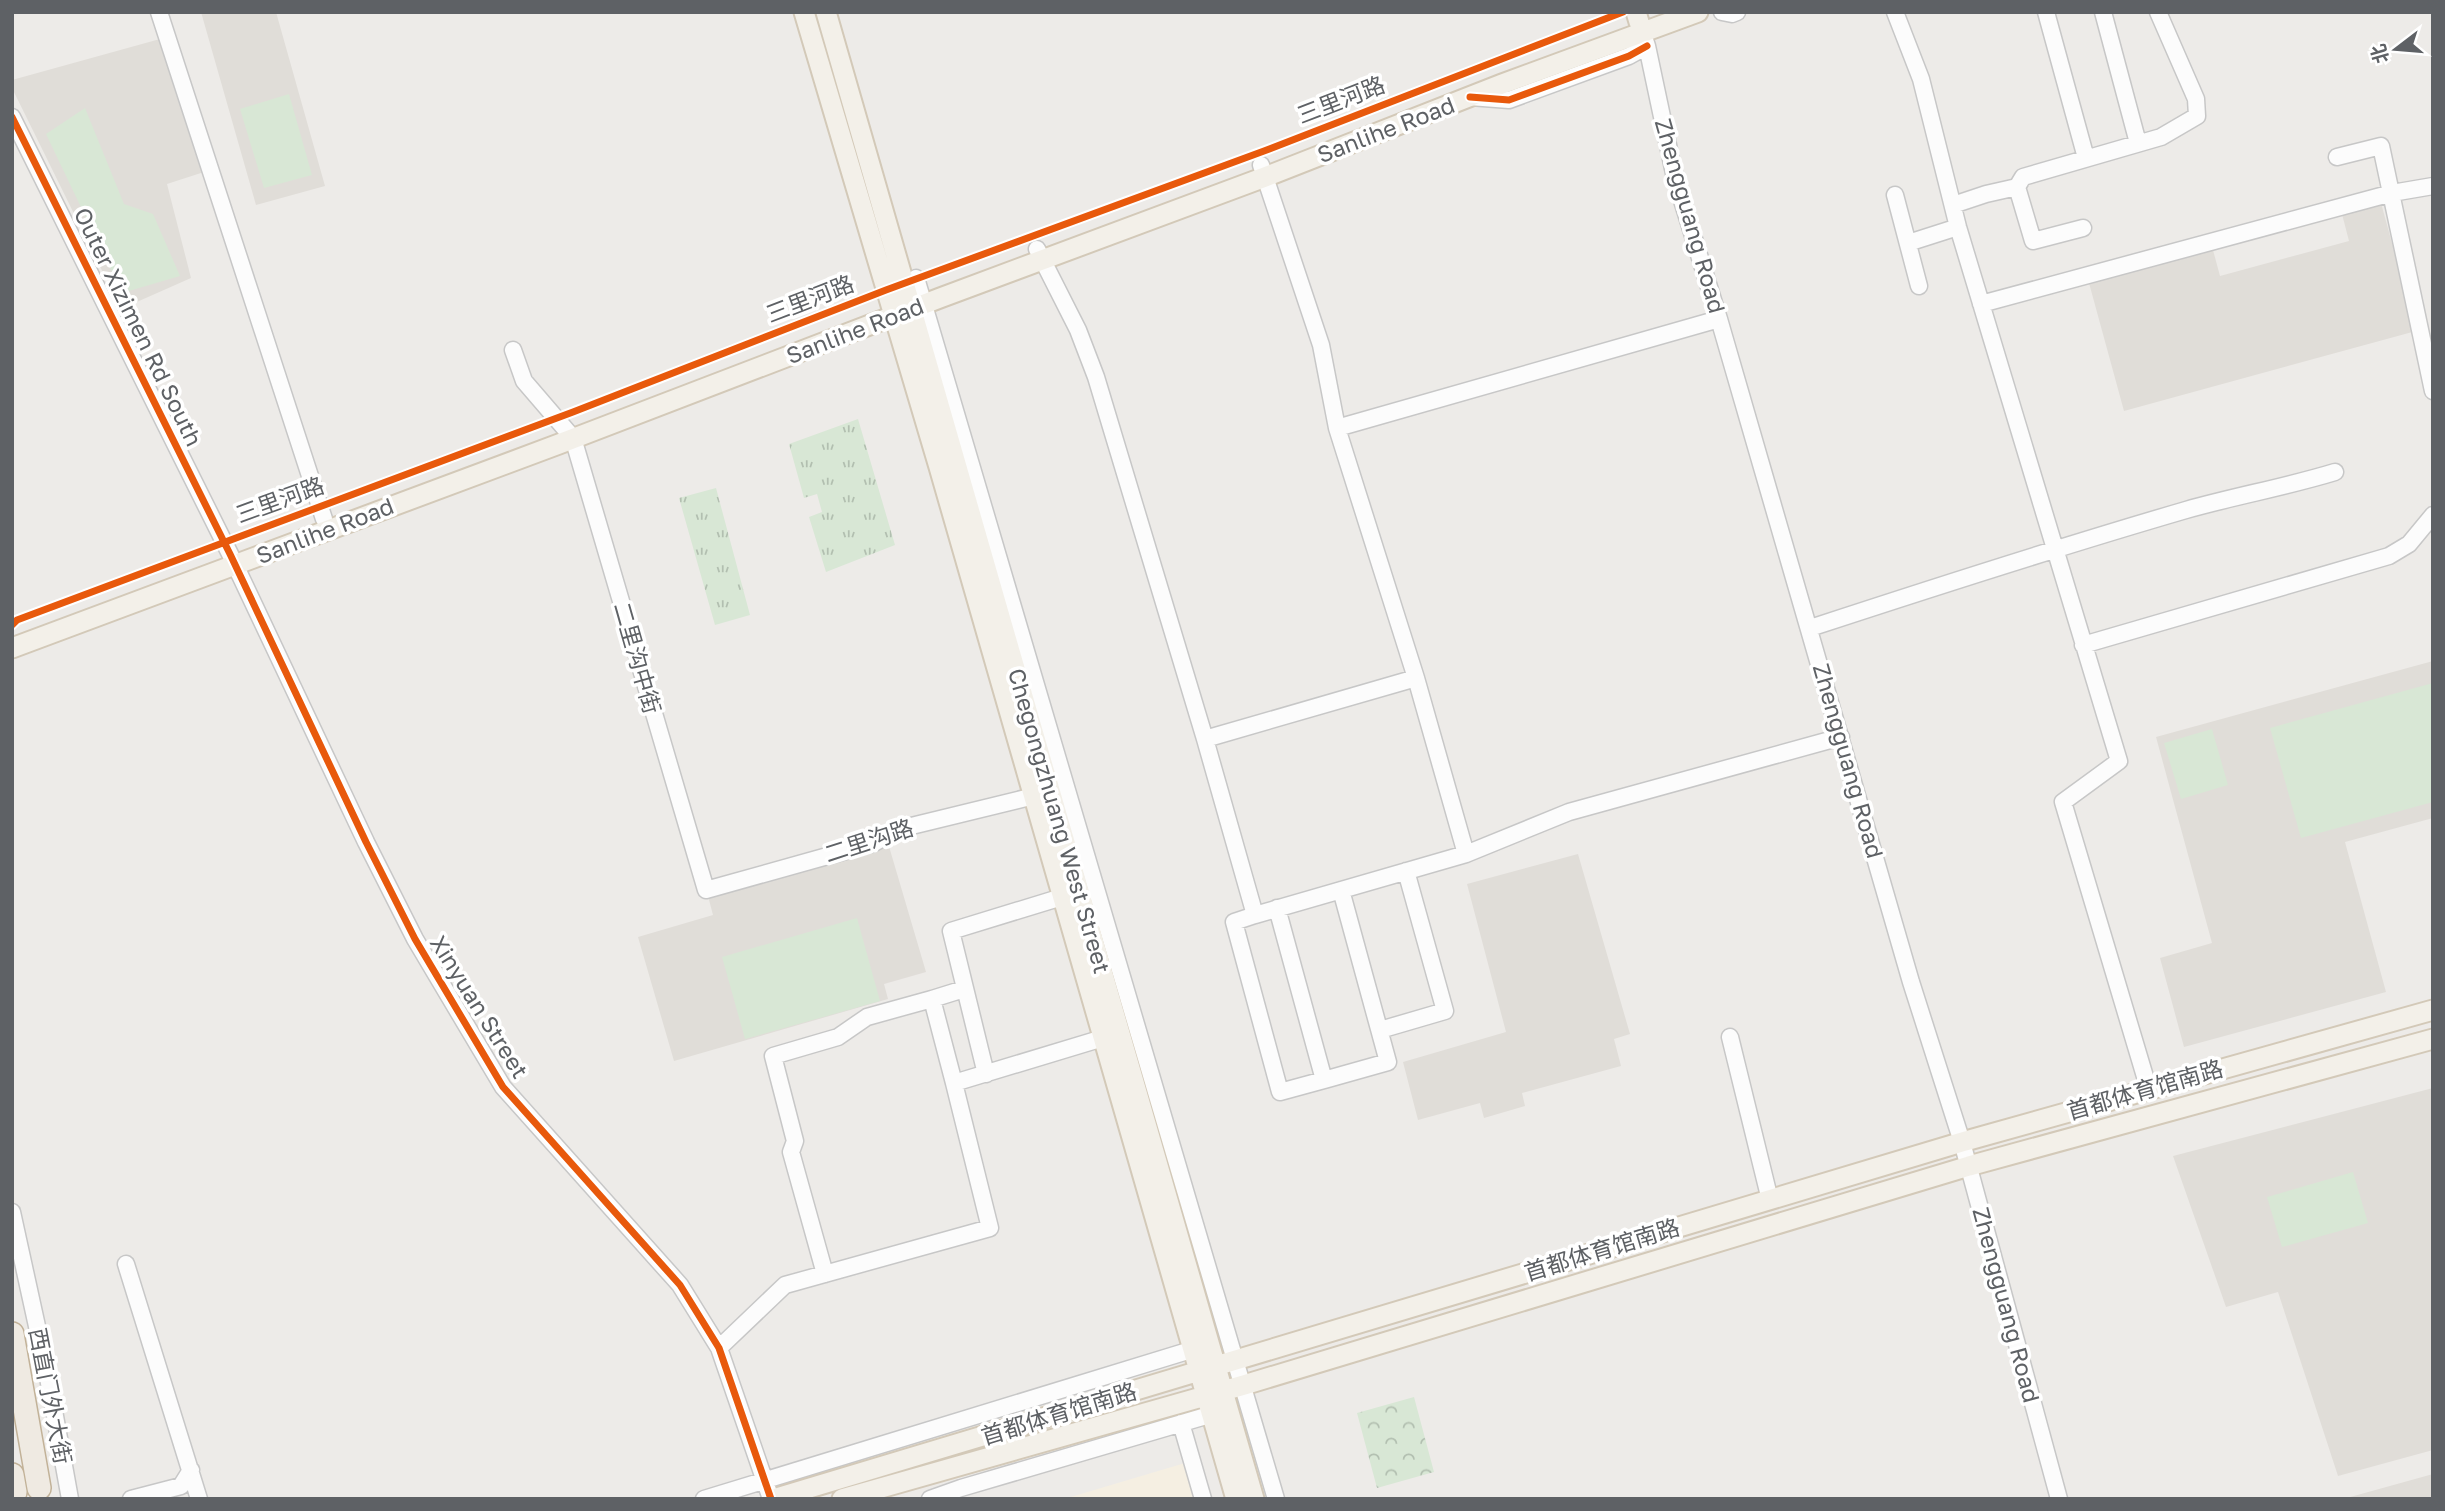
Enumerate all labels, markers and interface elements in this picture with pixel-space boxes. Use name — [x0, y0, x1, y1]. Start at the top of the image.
north arrow — [2361, 14, 2431, 84]
text: 北 — [2366, 42, 2393, 66]
street label: 三里河路 — [1293, 70, 1389, 129]
street label: Sanlihe Road — [1313, 90, 1458, 168]
street label: Zhengguang Road — [1650, 115, 1732, 316]
street label: Outer Xizimen Rd South — [69, 203, 209, 450]
street label: 三里河路 — [762, 269, 858, 328]
street label: Sanlihe Road — [782, 291, 927, 369]
street label: 三里河路 — [232, 470, 328, 528]
street label: Sanlihe Road — [252, 491, 397, 569]
street label: 二里沟中街 — [609, 599, 667, 717]
street label: Zhengguang Road — [1808, 660, 1890, 861]
street label: Chegongzhuang West Street — [1003, 665, 1117, 976]
street label: 二里沟路 — [821, 813, 917, 868]
street label: Xinyuan Street — [425, 930, 535, 1083]
street label: 首都体育馆南路 — [2063, 1053, 2226, 1125]
street label: Zhengguang Road — [1967, 1204, 2047, 1405]
street label: 首都体育馆南路 — [1521, 1212, 1683, 1286]
street label: 西直门外大街 — [24, 1325, 78, 1466]
street label: 首都体育馆南路 — [978, 1376, 1140, 1450]

